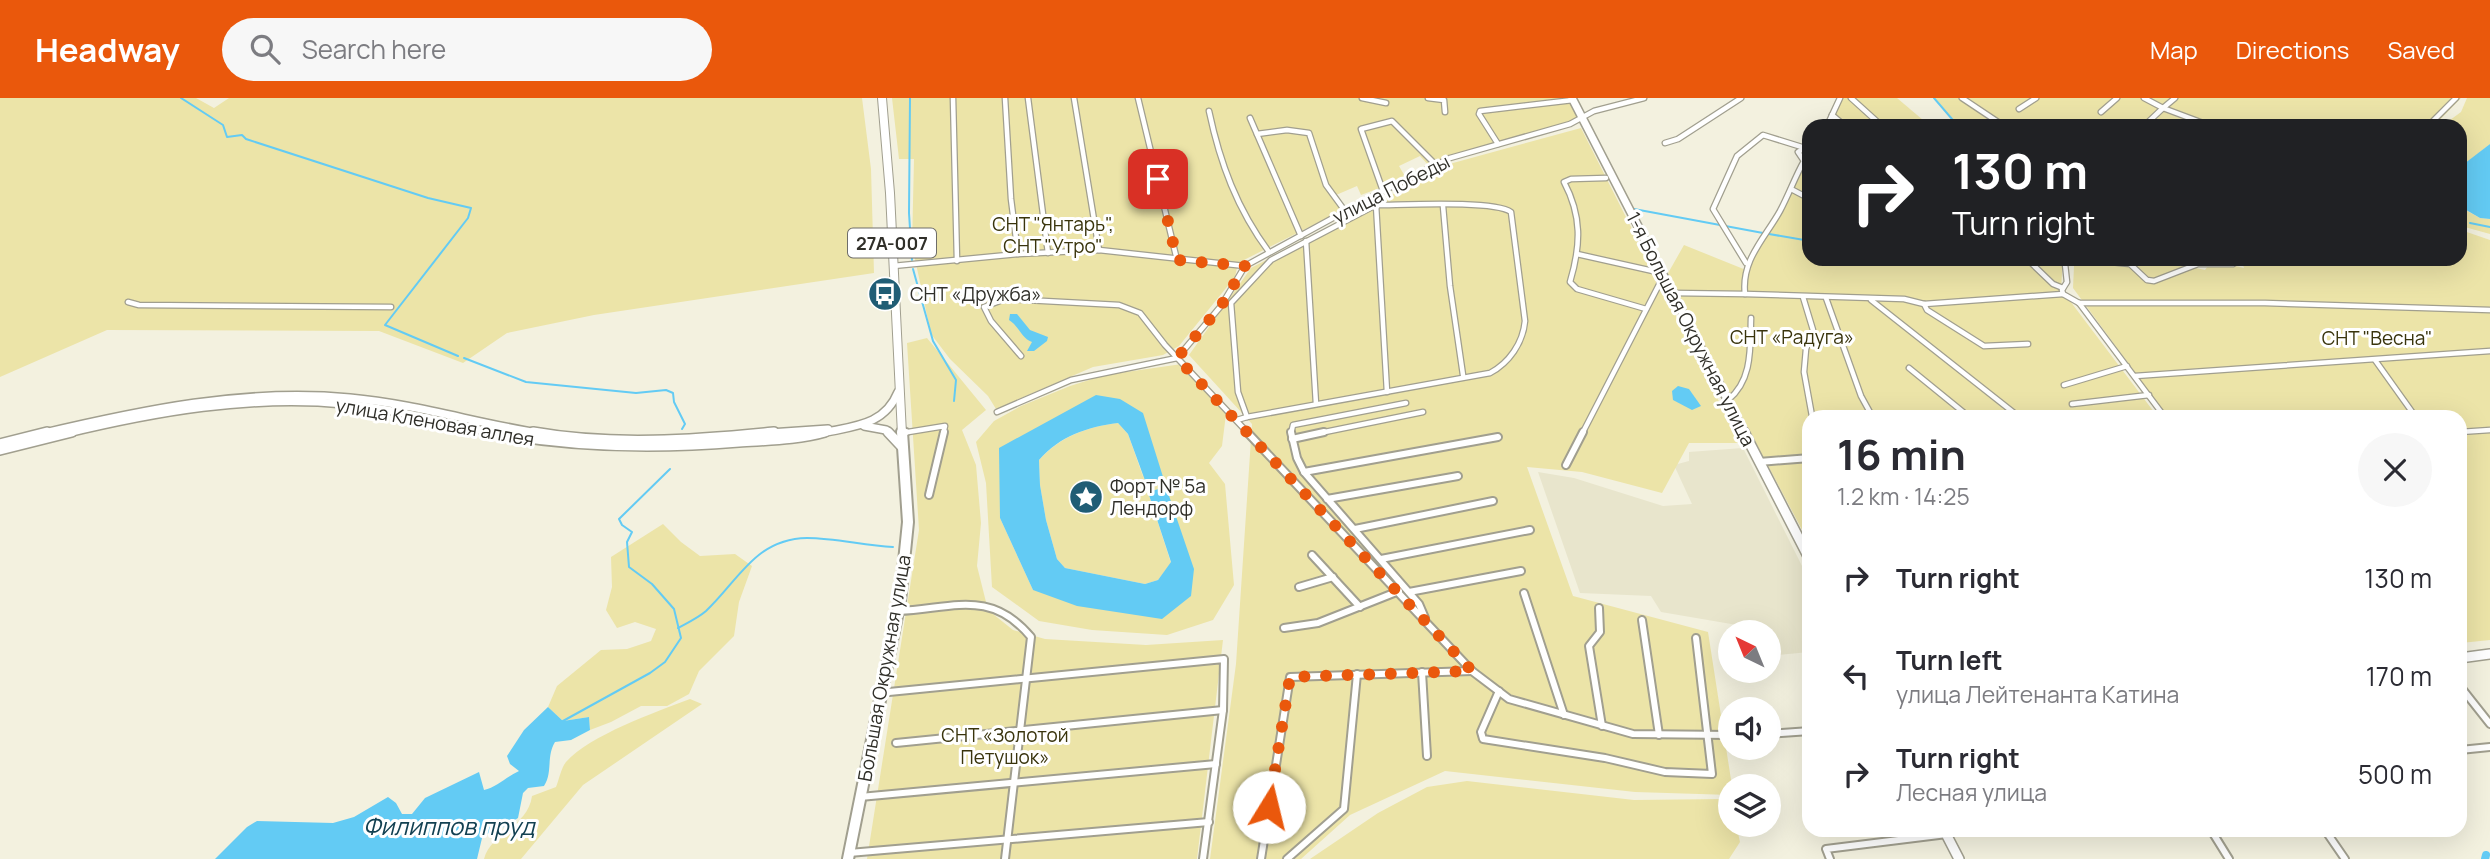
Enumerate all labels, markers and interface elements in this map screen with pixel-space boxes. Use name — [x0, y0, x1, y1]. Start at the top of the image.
search box — [222, 18, 712, 81]
text: Headway — [35, 27, 180, 72]
icon: search — [246, 30, 284, 68]
text: Search here — [302, 31, 446, 67]
text: Map — [2150, 33, 2198, 66]
text: Directions — [2236, 33, 2349, 66]
text: Saved — [2387, 33, 2455, 66]
text: 130 m — [1952, 137, 2088, 204]
icon: right — [1837, 147, 1928, 238]
street label: улица Победы — [1328, 148, 1454, 230]
pin — [1128, 149, 1188, 209]
icon: arrive — [1139, 160, 1177, 198]
text: Turn right — [1952, 201, 2095, 245]
street label: 1-я Большая Окружная улица — [1620, 207, 1762, 451]
park label: СНТ "Янтарь", СНТ "Утро" — [992, 211, 1114, 259]
road number: 27А-007 — [848, 228, 936, 258]
bus stop icon: СНТ «Дружба» — [866, 275, 904, 313]
place label: СНТ «Дружба» — [910, 281, 1041, 307]
park label: СНТ «Радуга» — [1730, 324, 1854, 350]
park label: СНТ "Весна" — [2322, 325, 2432, 351]
street label: улица Кленовая аллея — [334, 392, 536, 452]
text: 16 min — [1837, 425, 1966, 483]
button: close — [2358, 433, 2432, 507]
place label: Форт № 5а Лендорф — [1110, 473, 1206, 521]
place icon: Форт № 5а Лендорф — [1067, 478, 1105, 516]
text: 1.2 km · 14:25 — [1837, 480, 1970, 512]
street label: Большая Окружная улица — [851, 553, 917, 783]
icon: right — [1837, 559, 1875, 597]
text: Turn right — [1896, 560, 2020, 596]
text: 130 m — [2364, 560, 2432, 596]
north arrow — [1718, 620, 1782, 682]
map controls — [1718, 620, 1781, 837]
text: Turn left — [1896, 642, 2003, 678]
icon: left — [1837, 657, 1875, 695]
text: 170 m — [2366, 658, 2432, 694]
text: улица Лейтенанта Катина — [1896, 678, 2179, 710]
button: sound — [1718, 697, 1781, 760]
park label: СНТ «Золотой Петушок» — [941, 722, 1069, 770]
text: Turn right — [1896, 740, 2020, 776]
icon: right — [1837, 755, 1875, 793]
text: 500 m — [2358, 756, 2432, 792]
position arrow — [1232, 770, 1306, 844]
button: layers — [1718, 774, 1781, 837]
text: Лесная улица — [1896, 776, 2047, 808]
water label: Филиппов пруд — [363, 809, 536, 842]

